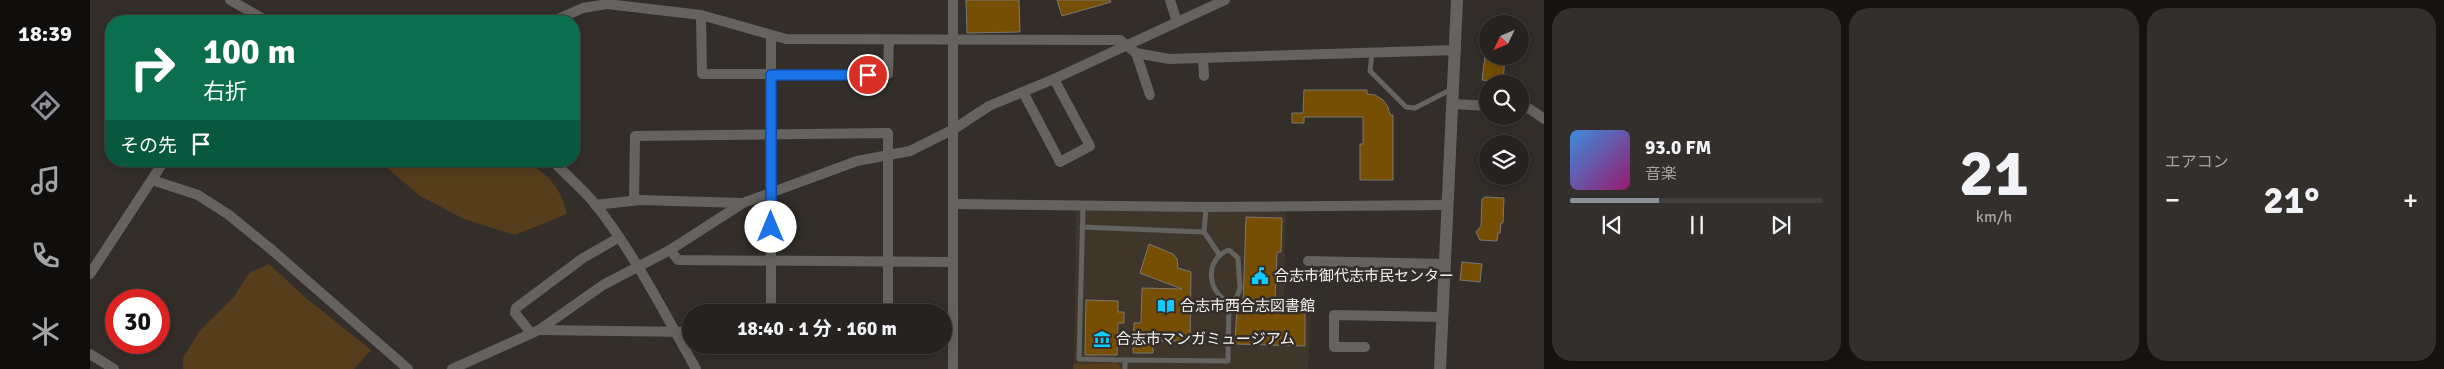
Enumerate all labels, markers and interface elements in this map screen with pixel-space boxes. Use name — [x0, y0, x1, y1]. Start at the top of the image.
north arrow — [1479, 15, 1529, 65]
map controls — [1479, 15, 1529, 185]
text: 18:39 — [18, 20, 72, 47]
text: 100 m — [203, 30, 296, 73]
icon: right — [120, 35, 185, 100]
pin — [847, 54, 889, 96]
icon: arrive — [854, 61, 882, 89]
button: search — [1479, 75, 1529, 125]
text: 右折 — [203, 78, 247, 105]
icon: directions — [28, 88, 63, 123]
icon: arrive — [187, 130, 215, 158]
text: その先 — [120, 134, 177, 158]
text: 21 — [1959, 134, 2029, 214]
button: layers — [1479, 135, 1529, 185]
text: 93.0 FM — [1645, 136, 1711, 160]
text: エアコン — [2165, 152, 2229, 172]
icon: music — [28, 163, 63, 198]
text: 音楽 — [1645, 164, 1677, 184]
text: 21° — [2263, 177, 2319, 224]
text: − — [2165, 183, 2180, 217]
text: + — [2403, 183, 2418, 217]
position arrow — [744, 200, 796, 252]
text: km/h — [1976, 207, 2012, 227]
icon: previous — [1598, 211, 1626, 239]
icon: pause — [1683, 211, 1711, 239]
icon: next — [1767, 211, 1795, 239]
icon: phone — [28, 238, 63, 273]
public building icon: 合志市御代志市民センター — [1250, 266, 1270, 286]
place label: 合志市御代志市民センター — [1274, 267, 1454, 285]
speed limit sign: 30 — [105, 289, 170, 354]
library icon: 合志市西合志図書館 — [1156, 296, 1176, 316]
place label: 合志市西合志図書館 — [1180, 297, 1315, 315]
icon: climate — [28, 314, 63, 349]
text: 18:40 · 1 分 · 160 m — [737, 317, 897, 341]
museum icon: 合志市マンガミュージアム — [1092, 329, 1112, 349]
place label: 合志市マンガミュージアム — [1116, 330, 1295, 348]

